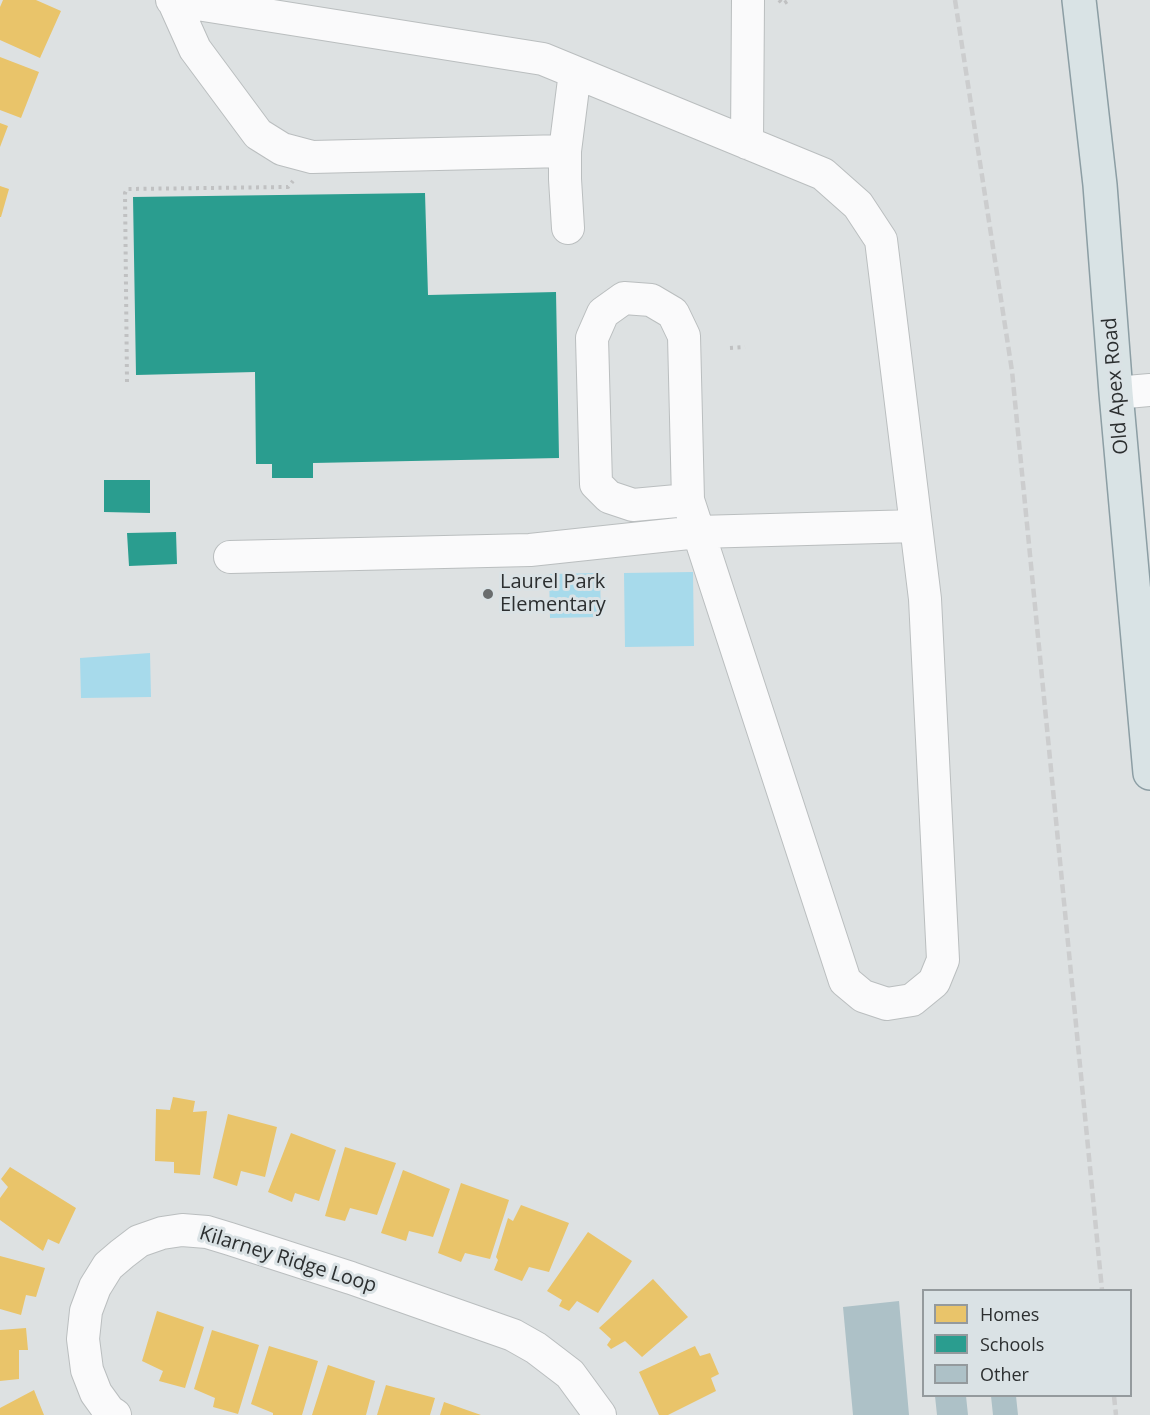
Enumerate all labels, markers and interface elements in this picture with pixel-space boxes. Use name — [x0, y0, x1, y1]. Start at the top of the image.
street label: Old Apex Road — [1098, 316, 1134, 456]
place label: Laurel Park Elementary — [500, 570, 606, 617]
marker: Laurel Park Elementary — [481, 587, 495, 601]
street label: Kilarney Ridge Loop — [197, 1222, 379, 1298]
legend — [922, 1289, 1132, 1397]
text: Homes — [980, 1302, 1039, 1326]
text: Schools — [980, 1332, 1044, 1356]
text: Other — [980, 1362, 1029, 1386]

